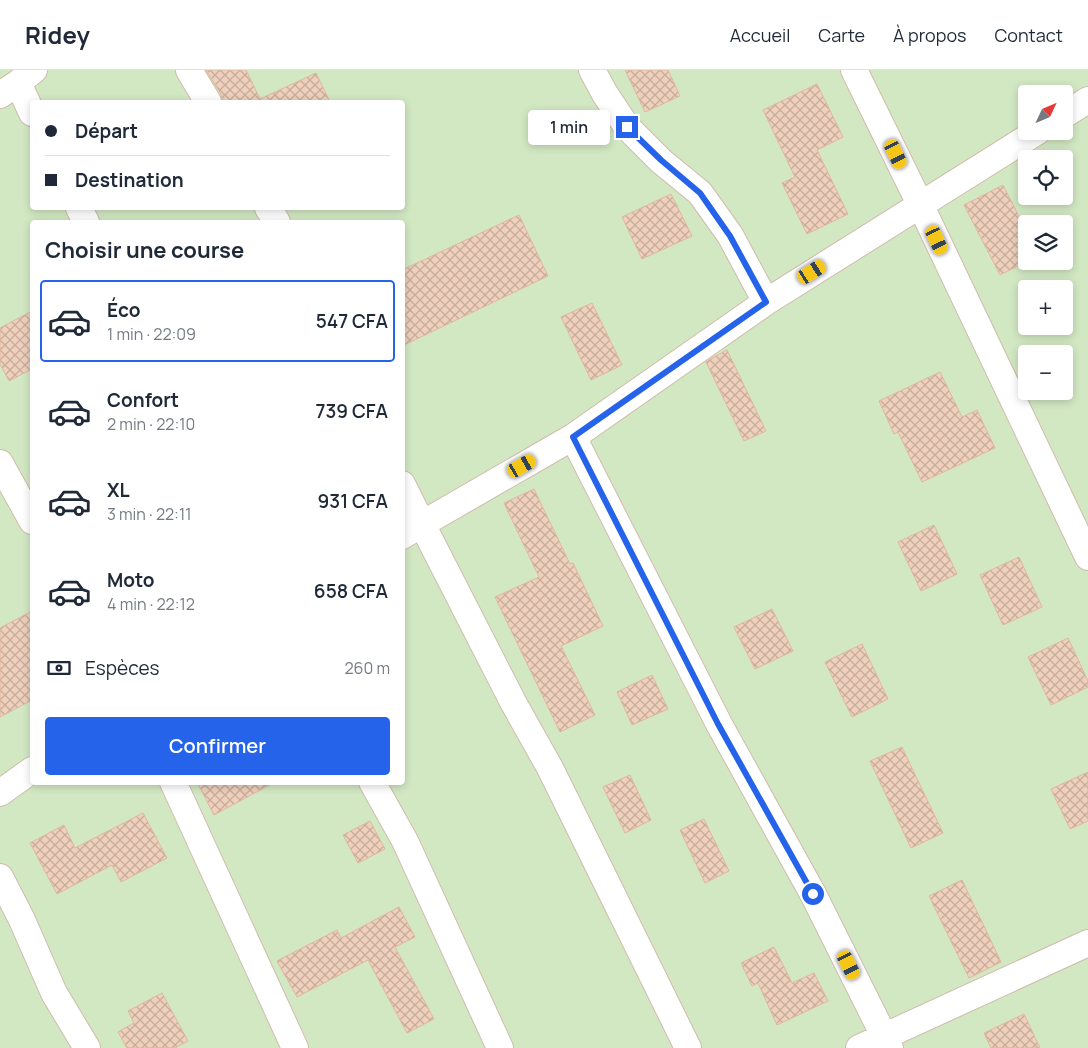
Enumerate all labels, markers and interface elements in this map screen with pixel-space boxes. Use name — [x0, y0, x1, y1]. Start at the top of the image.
text: Ridey — [25, 18, 90, 51]
text: Accueil — [730, 23, 790, 47]
text: Carte — [818, 23, 865, 47]
text: À propos — [893, 23, 966, 47]
text: Contact — [994, 23, 1063, 47]
north arrow — [1018, 85, 1072, 140]
map controls — [1018, 85, 1073, 400]
callout: 1 min — [527, 110, 610, 144]
text: 1 min — [550, 116, 588, 138]
route end — [616, 116, 638, 138]
text: Départ — [75, 118, 138, 144]
car — [882, 137, 909, 171]
button: locate — [1018, 150, 1073, 205]
text: Destination — [75, 167, 184, 193]
button: layers — [1018, 215, 1073, 270]
car — [923, 223, 950, 257]
text: Choisir une course — [45, 235, 244, 265]
car — [795, 258, 828, 286]
button: + — [1018, 280, 1073, 335]
text: Éco — [107, 297, 141, 323]
icon: car — [47, 299, 92, 344]
text: 547 CFA — [316, 308, 388, 334]
text: 1 min · 22:09 — [107, 323, 196, 345]
button: − — [1018, 345, 1073, 400]
text: Confort — [107, 387, 179, 413]
icon: car — [47, 389, 92, 434]
text: 739 CFA — [316, 398, 388, 424]
text: 2 min · 22:10 — [107, 413, 195, 435]
car — [505, 452, 538, 480]
text: XL — [107, 477, 130, 503]
icon: car — [47, 479, 92, 524]
text: 931 CFA — [317, 488, 388, 514]
text: 3 min · 22:11 — [107, 503, 191, 525]
text: Moto — [107, 567, 154, 593]
icon: car — [47, 569, 92, 614]
text: 658 CFA — [314, 578, 388, 604]
text: 4 min · 22:12 — [107, 593, 195, 615]
icon: cash — [45, 654, 73, 682]
text: Espèces — [85, 655, 159, 681]
text: 260 m — [344, 657, 390, 679]
button: Confirmer — [45, 717, 390, 775]
route start — [802, 883, 824, 905]
car — [835, 948, 862, 982]

